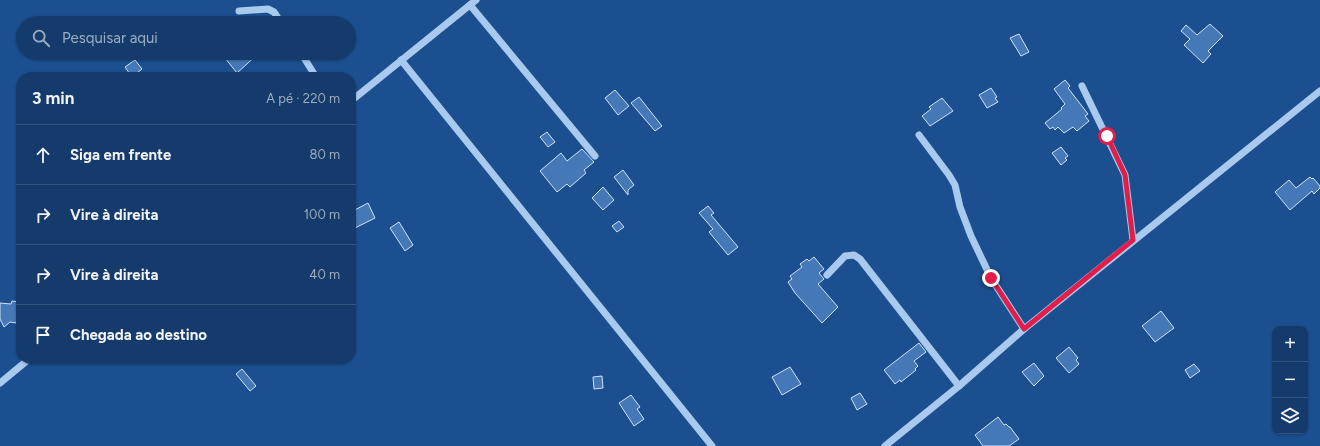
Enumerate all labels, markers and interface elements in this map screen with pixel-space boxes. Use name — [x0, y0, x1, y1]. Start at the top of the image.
search box — [16, 16, 356, 60]
icon: search — [30, 27, 52, 49]
text: Pesquisar aqui — [62, 29, 158, 47]
text: 3 min — [32, 88, 74, 108]
text: A pé · 220 m — [266, 91, 340, 106]
route start — [1098, 127, 1116, 145]
icon: ahead — [32, 144, 54, 166]
text: Siga em frente — [70, 146, 171, 164]
text: 80 m — [309, 147, 340, 162]
icon: right — [32, 204, 54, 226]
text: Vire à direita — [70, 206, 159, 224]
text: 100 m — [304, 207, 340, 222]
icon: right — [32, 264, 54, 286]
text: Vire à direita — [70, 266, 159, 284]
text: 40 m — [309, 267, 340, 282]
route end — [982, 269, 1000, 287]
icon: arrive — [32, 324, 54, 346]
text: Chegada ao destino — [70, 326, 207, 344]
map controls — [1272, 326, 1308, 434]
button: + — [1272, 326, 1308, 362]
button: − — [1272, 362, 1308, 398]
button: layers — [1272, 398, 1308, 434]

